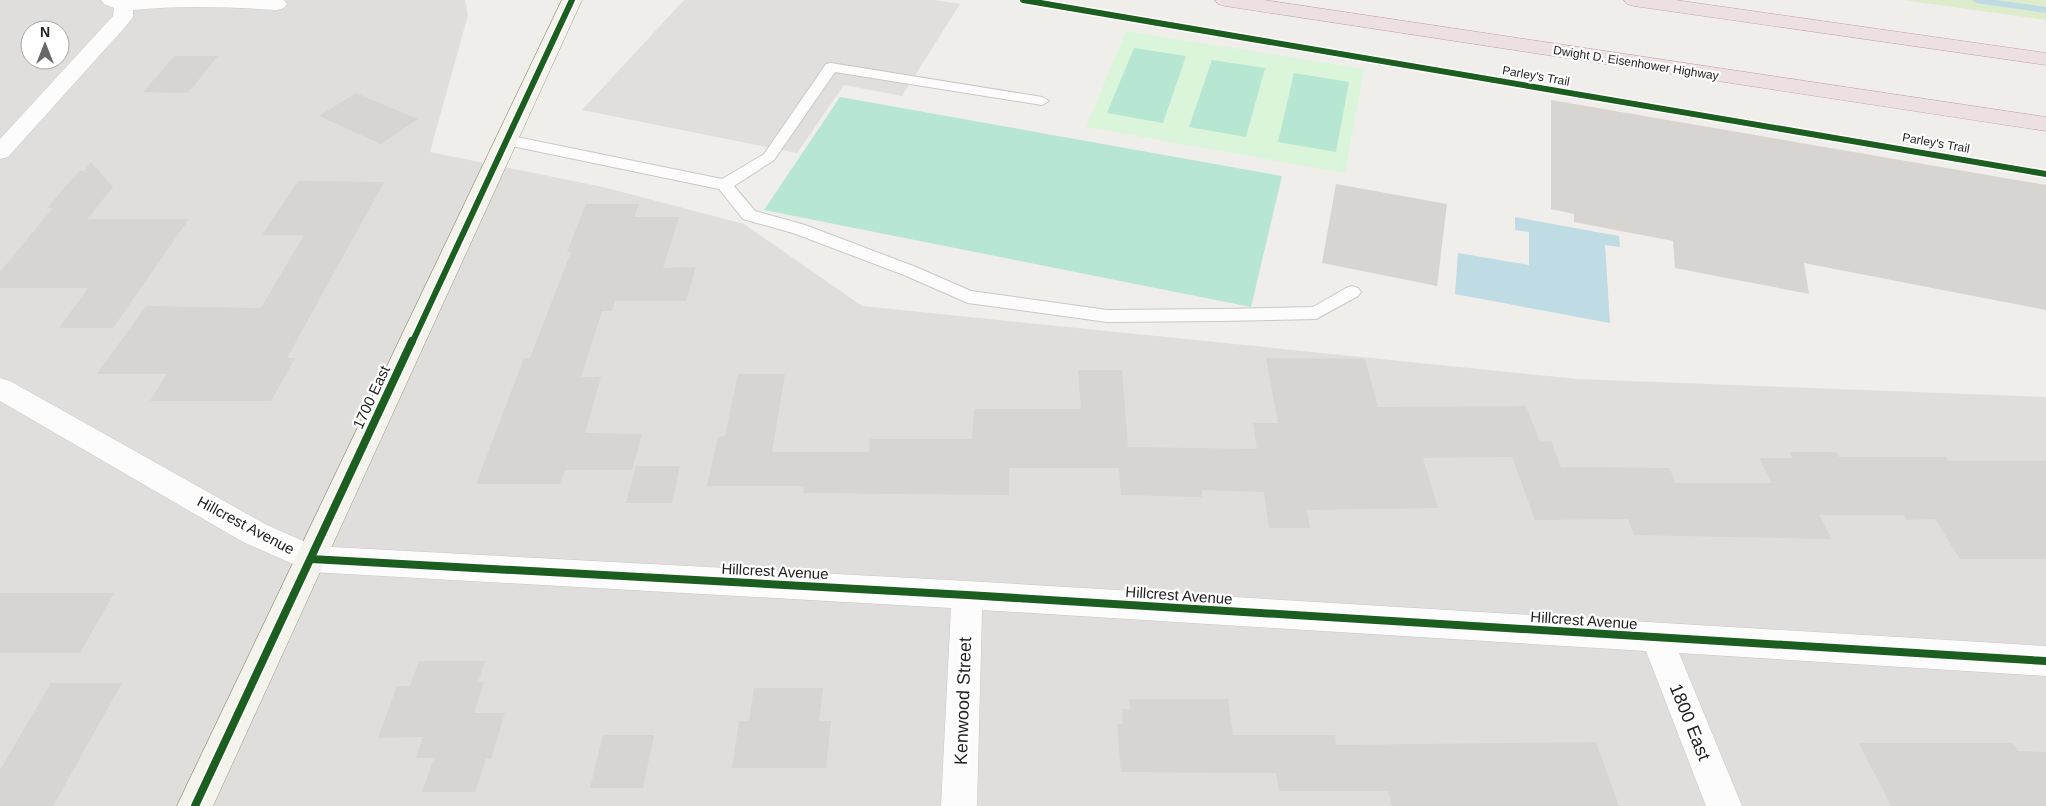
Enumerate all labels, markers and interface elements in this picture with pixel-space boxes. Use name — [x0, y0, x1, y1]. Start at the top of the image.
north arrow — [20, 20, 70, 70]
text: N — [40, 24, 50, 40]
street label: Dwight D. Eisenhower Highway — [1552, 43, 1720, 83]
street label: Parley's Trail — [1501, 63, 1571, 89]
street label: Parley's Trail — [1901, 130, 1971, 156]
street label: 1700 East — [349, 362, 393, 431]
street label: Hillcrest Avenue — [195, 492, 297, 558]
street label: Hillcrest Avenue — [721, 560, 829, 582]
street label: Hillcrest Avenue — [1125, 583, 1233, 607]
street label: Hillcrest Avenue — [1530, 608, 1638, 632]
street label: Kenwood Street — [951, 637, 975, 765]
street label: 1800 East — [1666, 681, 1714, 763]

